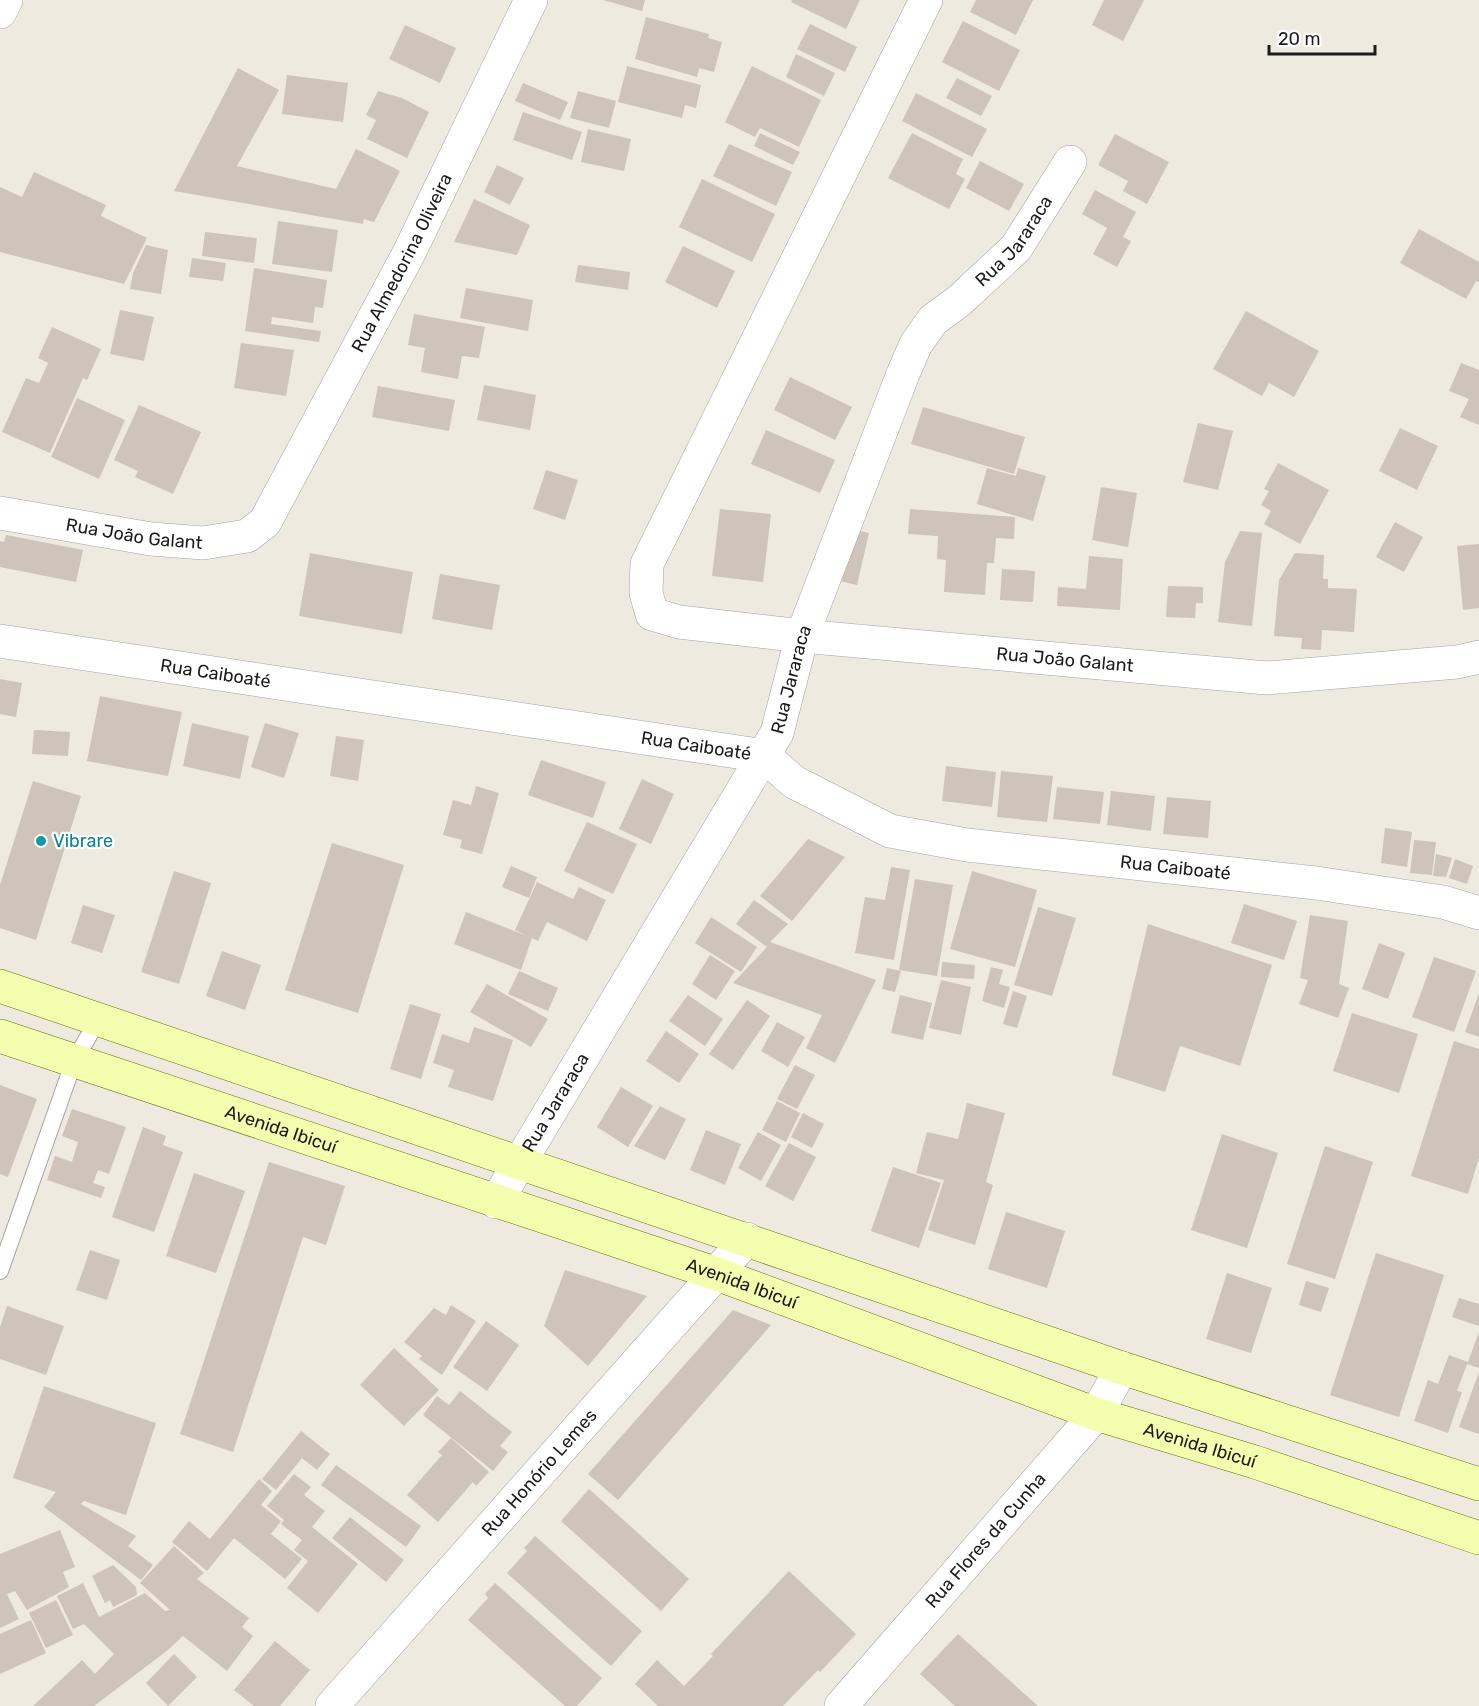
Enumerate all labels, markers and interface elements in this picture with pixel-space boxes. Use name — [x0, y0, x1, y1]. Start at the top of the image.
scale bar — [1269, 18, 1376, 56]
text: 20 m — [1278, 28, 1320, 50]
street label: Rua Almedorina Oliveira — [347, 170, 457, 356]
street label: Rua Jararaca — [971, 191, 1057, 291]
street label: Rua João Galant — [64, 514, 203, 554]
street label: Rua Jararaca — [766, 622, 816, 736]
street label: Rua João Galant — [995, 643, 1134, 677]
street label: Rua Caiboaté — [159, 654, 272, 693]
street label: Rua Caiboaté — [639, 727, 753, 765]
place label: Vibrare — [53, 830, 113, 852]
marker: Vibrare — [34, 834, 48, 848]
street label: Rua Caiboaté — [1119, 851, 1232, 885]
street label: Rua Jararaca — [518, 1049, 594, 1156]
street label: Avenida Ibicuí — [222, 1100, 341, 1159]
street label: Avenida Ibicuí — [683, 1254, 802, 1314]
street label: Rua Honório Lemes — [477, 1405, 602, 1541]
street label: Avenida Ibicuí — [1141, 1418, 1261, 1473]
street label: Rua Flores da Cunha — [921, 1468, 1051, 1612]

